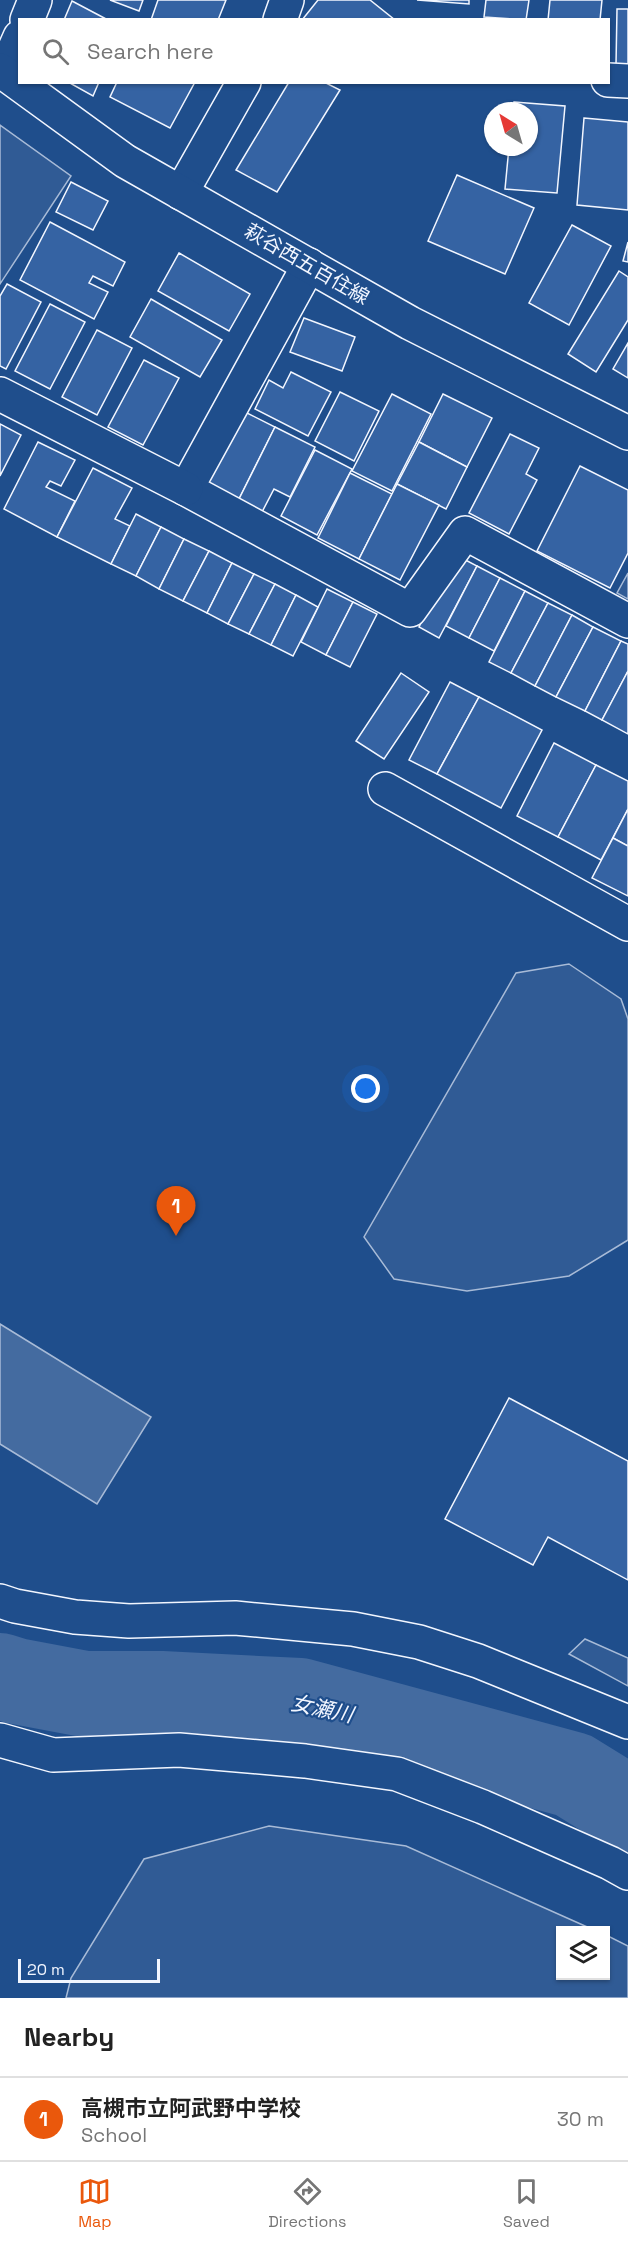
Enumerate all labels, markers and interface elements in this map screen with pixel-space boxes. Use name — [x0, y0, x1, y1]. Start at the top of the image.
search box — [18, 18, 610, 84]
icon: search — [39, 35, 72, 68]
text: Search here — [87, 37, 214, 65]
north arrow — [484, 102, 538, 156]
street label: 萩谷西五百住線 — [240, 218, 374, 310]
your location — [351, 1074, 380, 1103]
pin: 1 — [156, 1186, 195, 1236]
water label: 女瀬川 — [288, 1689, 358, 1729]
map controls — [556, 1926, 610, 1980]
button: layers — [556, 1926, 610, 1980]
scale bar — [18, 1956, 160, 1984]
text: 20 m — [27, 1959, 65, 1980]
text: Nearby — [24, 2020, 114, 2054]
text: 高槻市立阿武野中学校 — [81, 2094, 301, 2122]
text: 1 — [39, 2106, 48, 2132]
text: 30 m — [557, 2106, 604, 2132]
text: School — [81, 2122, 147, 2148]
tab: Map — [78, 2175, 112, 2232]
tab: Directions — [268, 2175, 347, 2232]
tab: Saved — [503, 2175, 550, 2232]

